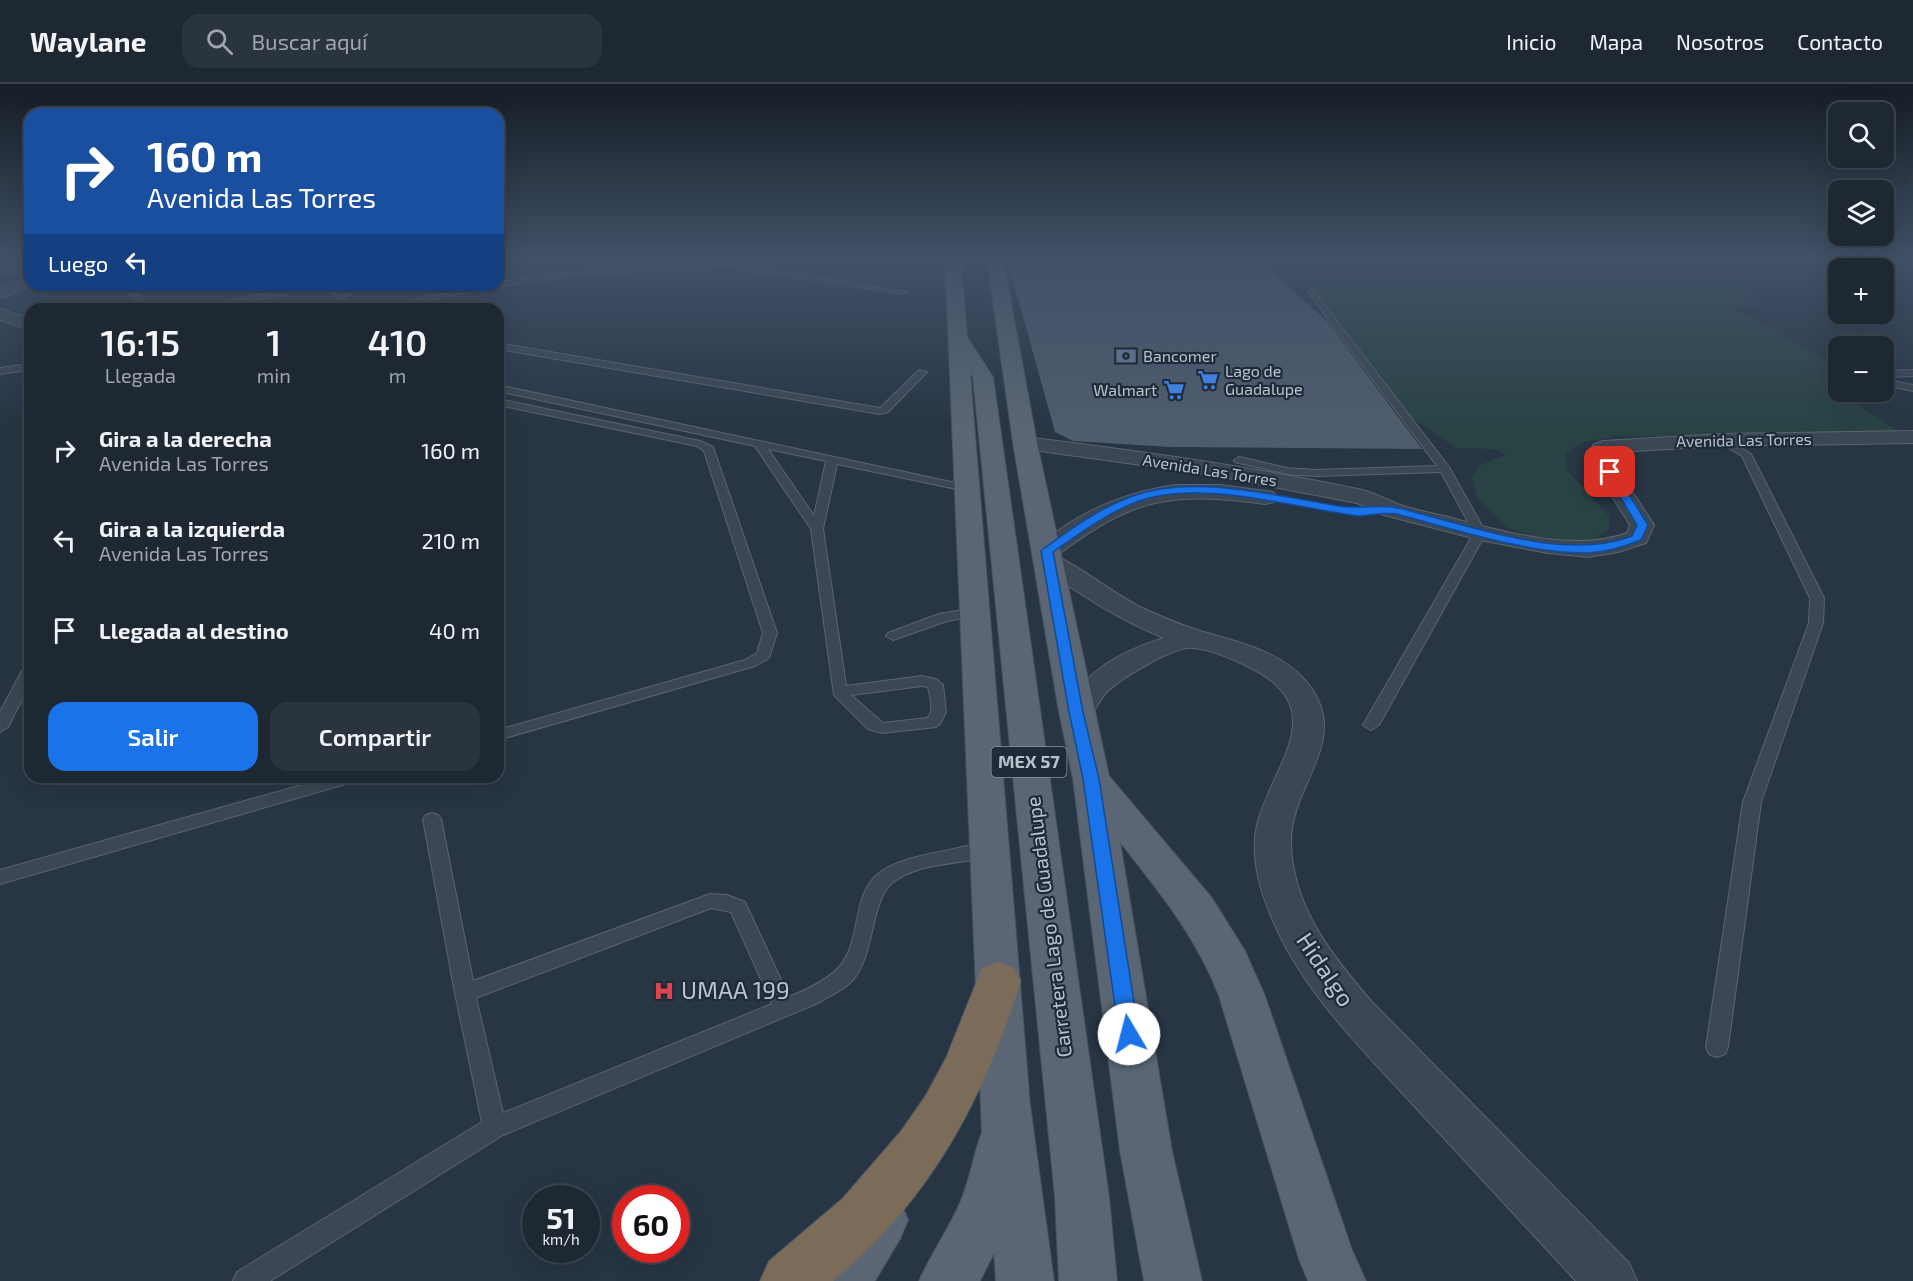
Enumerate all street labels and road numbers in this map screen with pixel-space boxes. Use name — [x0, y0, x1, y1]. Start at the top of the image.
street label: Avenida Las Torres — [1676, 429, 1812, 450]
street label: Avenida Las Torres — [1142, 450, 1279, 490]
road number: MEX 57 — [992, 747, 1066, 777]
street label: Carretera Lago de Guadalupe — [1020, 795, 1076, 1059]
street label: Hidalgo — [1291, 927, 1361, 1012]

